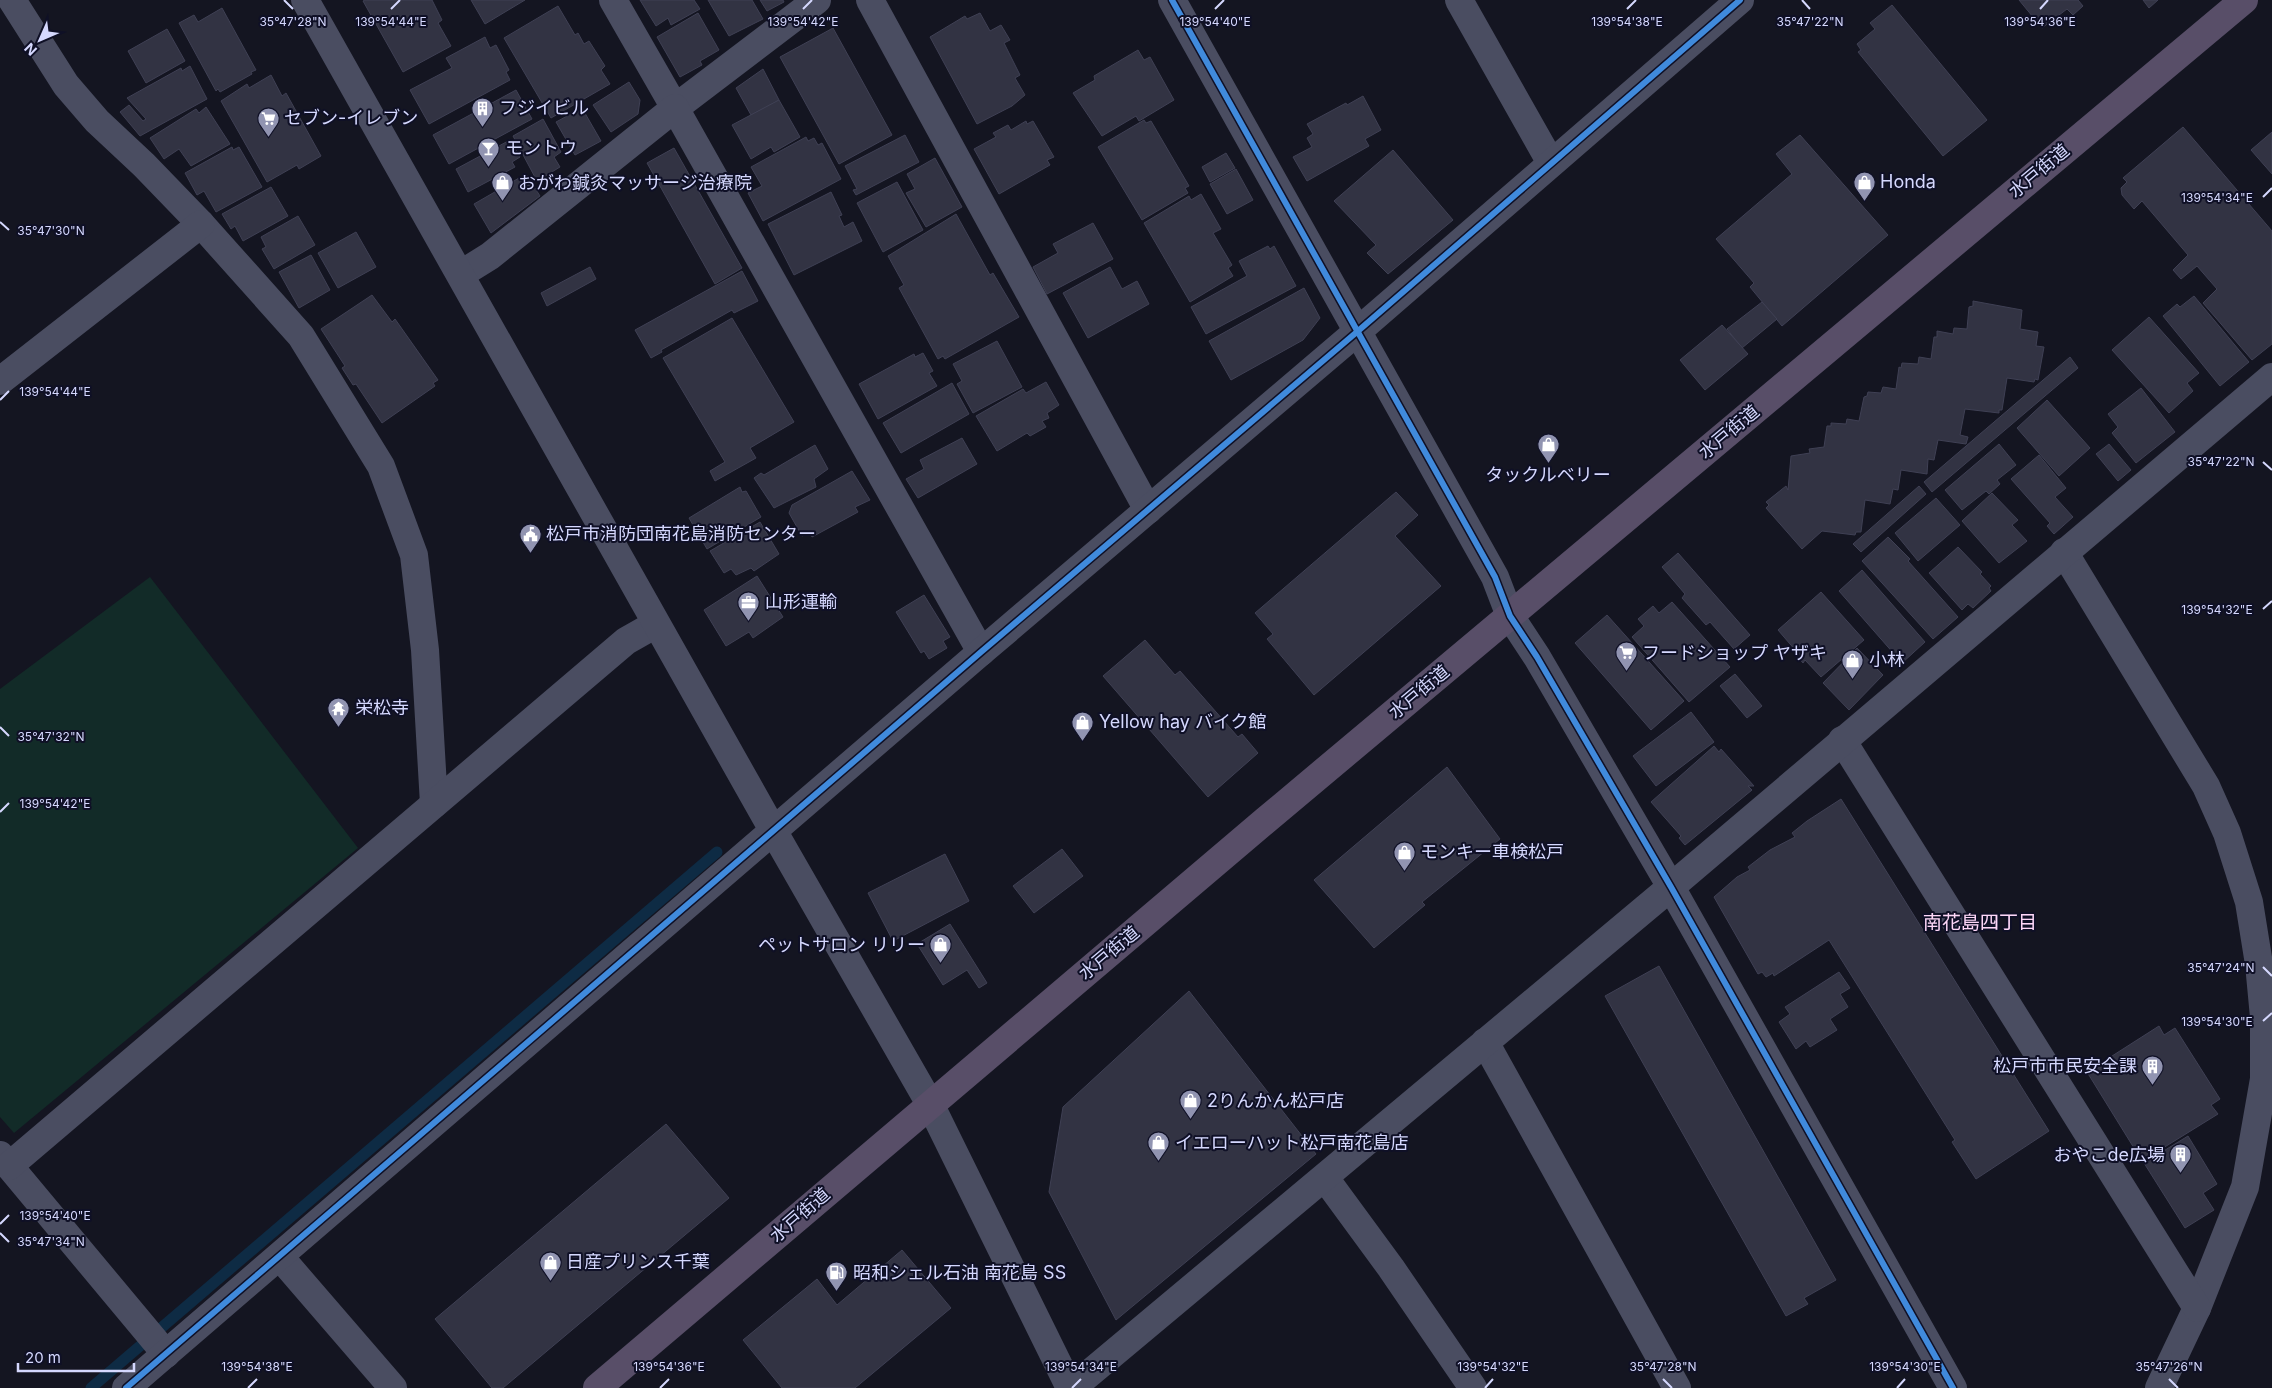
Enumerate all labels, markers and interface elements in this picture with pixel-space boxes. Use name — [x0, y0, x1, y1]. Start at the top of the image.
text: 35°47'28"N — [259, 14, 327, 29]
text: 139°54'44"E — [355, 14, 427, 29]
text: 139°54'42"E — [768, 14, 838, 29]
text: 139°54'40"E — [1179, 14, 1251, 29]
text: 139°54'38"E — [1591, 14, 1663, 29]
text: 35°47'22"N — [1776, 14, 1844, 29]
text: 139°54'36"E — [2004, 14, 2076, 29]
north arrow — [15, 15, 65, 65]
text: N — [21, 40, 40, 59]
building icon: フジイビル — [471, 96, 495, 127]
place label: フジイビル — [499, 97, 589, 118]
supermarket icon: セブン-イレブン — [256, 106, 280, 137]
place label: セブン-イレブン — [284, 107, 418, 128]
bar icon: モントウ — [477, 136, 501, 167]
place label: モントウ — [505, 137, 577, 158]
street label: 水戸街道 — [2004, 139, 2073, 202]
shop icon: Honda — [1852, 170, 1876, 201]
shop icon: おがわ鍼灸マッサージ治療院 — [490, 171, 514, 202]
place label: Honda — [1880, 171, 1936, 192]
place label: おがわ鍼灸マッサージ治療院 — [518, 172, 752, 193]
text: 139°54'34"E — [2181, 190, 2253, 205]
text: 35°47'30"N — [17, 223, 85, 238]
text: 139°54'44"E — [19, 384, 91, 399]
street label: 水戸街道 — [1694, 400, 1763, 463]
shop icon: タックルベリー — [1536, 433, 1560, 464]
text: 35°47'22"N — [2187, 454, 2255, 469]
place label: タックルベリー — [1485, 464, 1611, 485]
public building icon: 松戸市消防団南花島消防センター — [518, 522, 542, 553]
place label: 松戸市消防団南花島消防センター — [546, 523, 816, 544]
office icon: 山形運輸 — [737, 590, 761, 621]
place label: 山形運輸 — [765, 591, 837, 612]
text: 139°54'32"E — [2181, 602, 2253, 617]
supermarket icon: フードショップ ヤザキ — [1614, 641, 1638, 672]
place label: フードショップ ヤザキ — [1642, 642, 1827, 663]
shop icon: 小林 — [1841, 648, 1865, 679]
place label: 小林 — [1869, 649, 1905, 670]
street label: 水戸街道 — [1384, 660, 1453, 723]
temple icon: 栄松寺 — [327, 696, 351, 727]
place label: 栄松寺 — [355, 697, 409, 718]
shop icon: Yellow hay バイク館 — [1071, 710, 1095, 741]
place label: Yellow hay バイク館 — [1099, 711, 1267, 732]
text: 35°47'32"N — [17, 729, 85, 744]
text: 139°54'42"E — [20, 796, 90, 811]
shop icon: モンキー車検松戸 — [1392, 840, 1416, 871]
place label: モンキー車検松戸 — [1420, 841, 1564, 862]
district label: 南花島四丁目 — [1923, 911, 2037, 934]
street label: 水戸街道 — [1074, 921, 1143, 984]
shop icon: ペットサロン リリー — [929, 933, 953, 964]
place label: ペットサロン リリー — [758, 934, 925, 955]
text: 35°47'24"N — [2187, 960, 2255, 975]
text: 139°54'30"E — [2181, 1014, 2253, 1029]
building icon: 松戸市市民安全課 — [2141, 1054, 2165, 1085]
place label: 松戸市市民安全課 — [1993, 1055, 2137, 1076]
shop icon: 2りんかん松戸店 — [1179, 1089, 1203, 1120]
place label: 2りんかん松戸店 — [1207, 1090, 1344, 1111]
shop icon: イエローハット松戸南花島店 — [1147, 1131, 1171, 1162]
place label: イエローハット松戸南花島店 — [1175, 1132, 1408, 1153]
building icon: おやこde広場 — [2169, 1143, 2193, 1174]
place label: おやこde広場 — [2053, 1144, 2165, 1165]
street label: 水戸街道 — [766, 1183, 834, 1246]
text: 139°54'40"E — [19, 1208, 91, 1223]
text: 35°47'34"N — [17, 1234, 85, 1249]
shop icon: 日産プリンス千葉 — [538, 1250, 562, 1281]
place label: 日産プリンス千葉 — [566, 1251, 710, 1272]
fuel station icon: 昭和シェル石油 南花島 SS — [825, 1261, 849, 1292]
place label: 昭和シェル石油 南花島 SS — [853, 1262, 1066, 1283]
scale bar — [18, 1340, 134, 1372]
text: 20 m — [25, 1348, 61, 1367]
text: 139°54'38"E — [221, 1359, 293, 1374]
text: 139°54'36"E — [633, 1359, 705, 1374]
text: 139°54'34"E — [1045, 1359, 1117, 1374]
text: 139°54'32"E — [1457, 1359, 1529, 1374]
text: 35°47'28"N — [1629, 1359, 1697, 1374]
text: 139°54'30"E — [1869, 1359, 1941, 1374]
text: 35°47'26"N — [2135, 1359, 2203, 1374]

